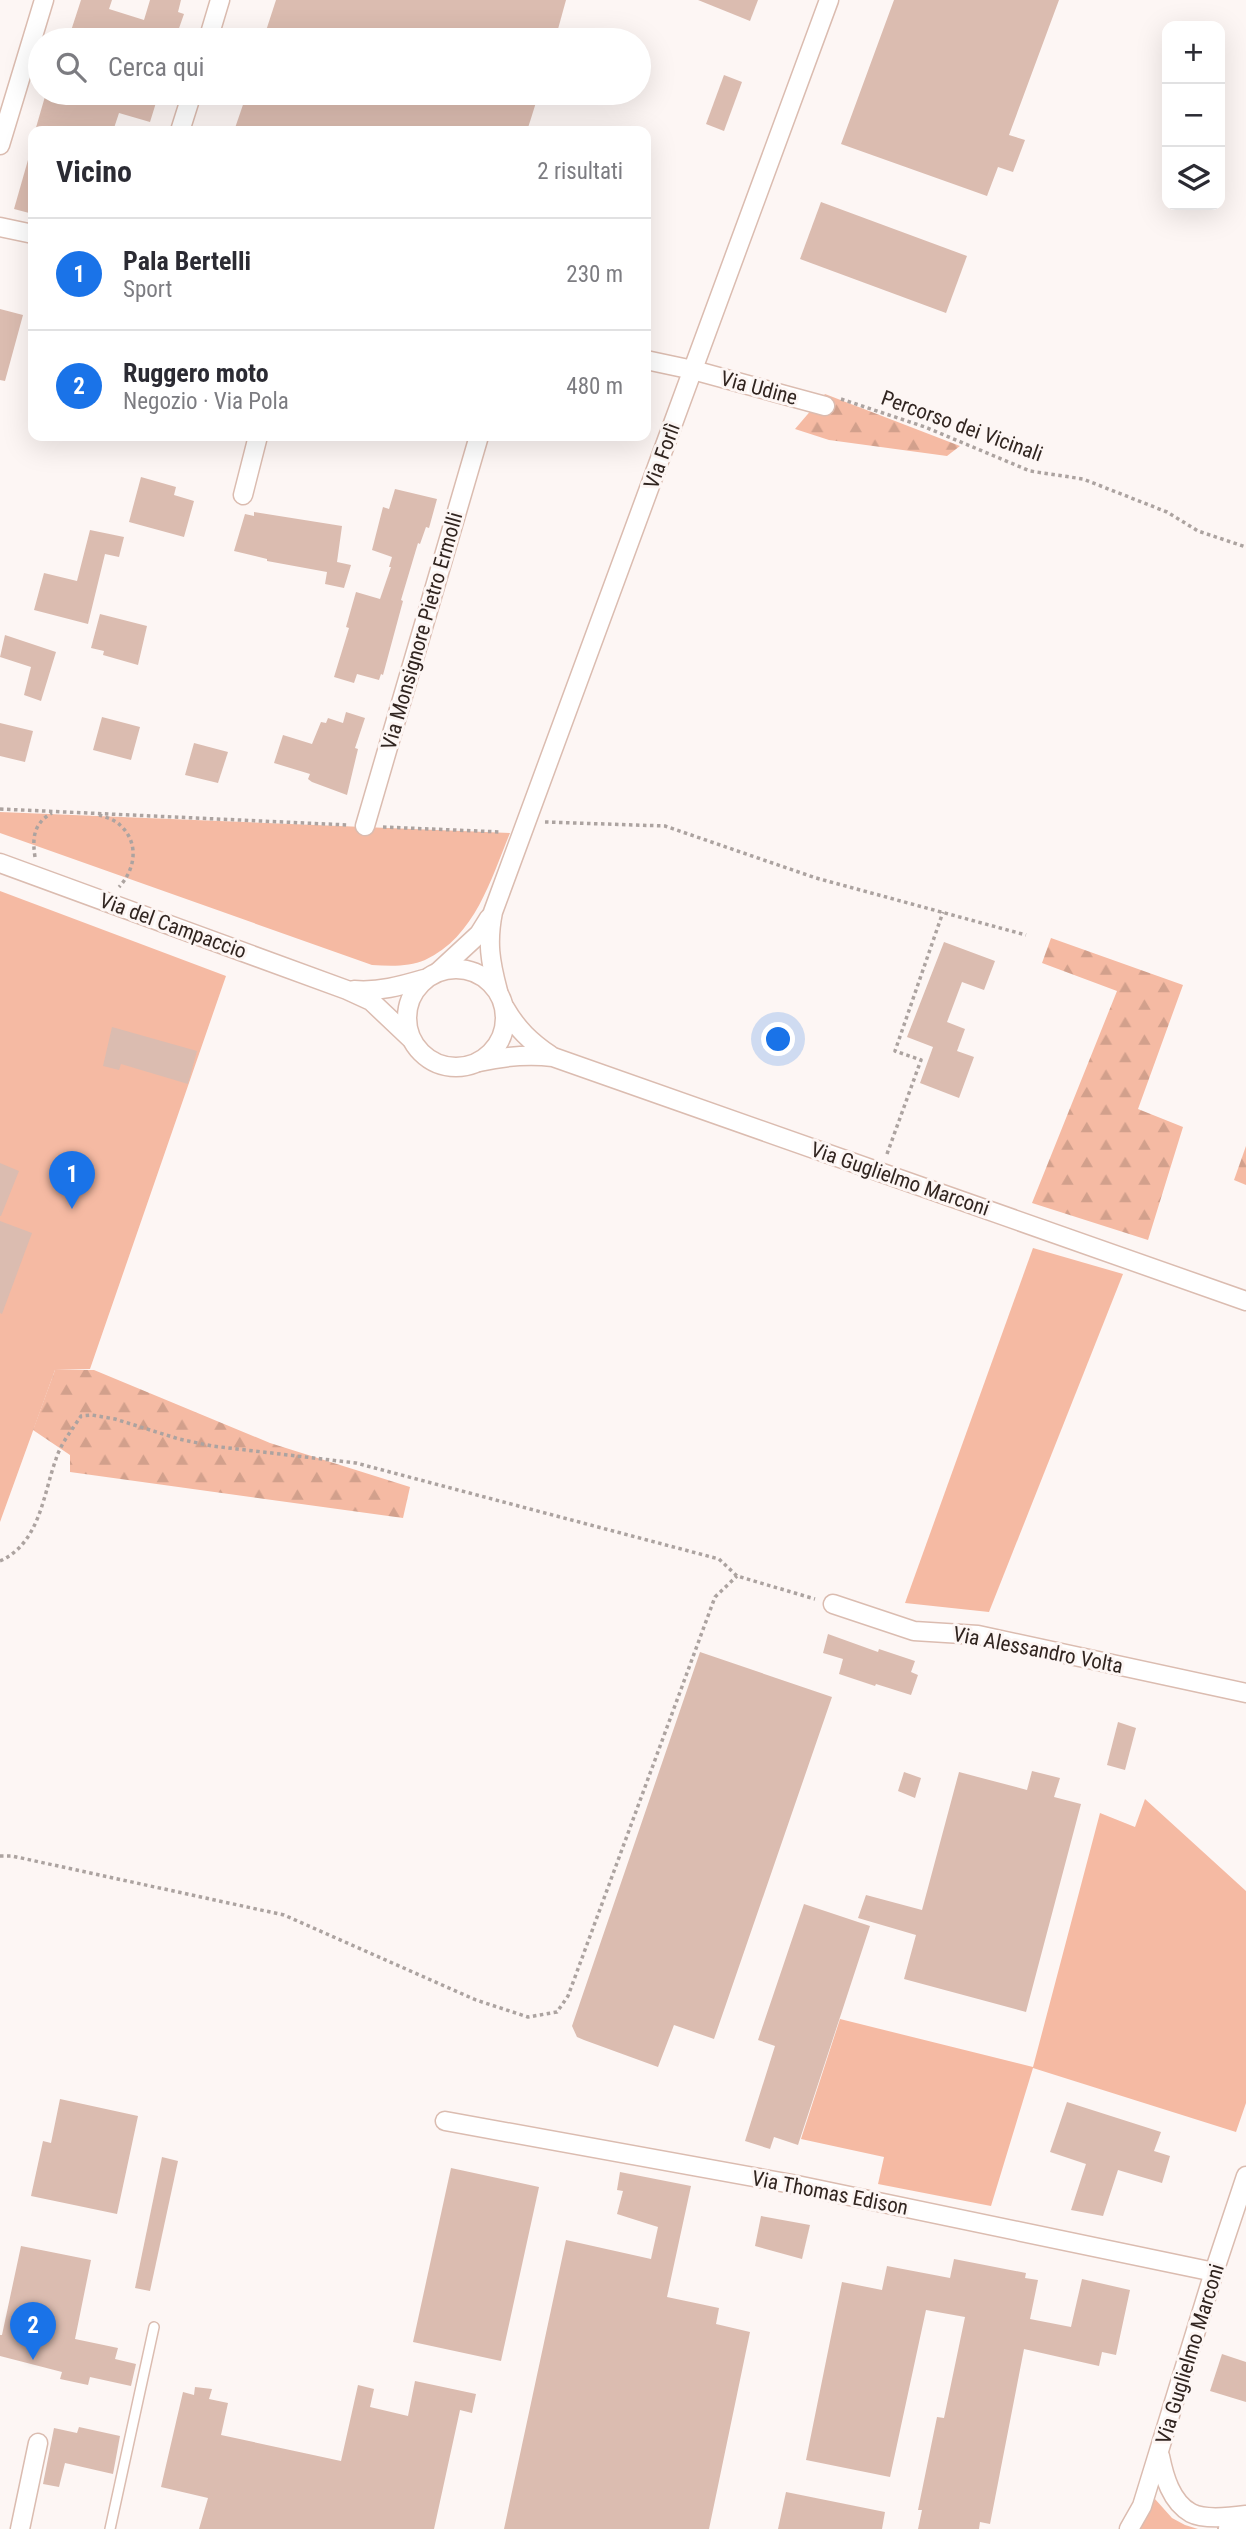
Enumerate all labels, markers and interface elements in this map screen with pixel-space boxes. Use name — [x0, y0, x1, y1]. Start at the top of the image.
map controls — [1162, 21, 1225, 210]
button: + — [1162, 21, 1225, 84]
search box — [28, 28, 651, 105]
icon: search — [52, 48, 90, 86]
text: Cerca qui — [108, 52, 205, 82]
button: − — [1162, 84, 1225, 147]
button: layers — [1162, 147, 1225, 210]
text: Vicino — [56, 154, 132, 189]
text: 2 risultati — [537, 158, 623, 185]
text: Pala Bertelli — [123, 246, 251, 276]
text: 1 — [73, 261, 85, 288]
text: 230 m — [566, 261, 623, 288]
text: Sport — [123, 276, 172, 303]
text: Ruggero moto — [123, 358, 269, 388]
street label: Via Udine — [718, 366, 800, 410]
text: 2 — [73, 373, 85, 400]
text: 480 m — [566, 373, 623, 400]
street label: Percorso dei Vicinali — [878, 386, 1046, 466]
text: Negozio · Via Pola — [123, 388, 289, 415]
street label: Via Forlì — [639, 420, 685, 492]
street label: Via Monsignore Pietro Ermolli — [377, 509, 467, 753]
street label: Via del Campaccio — [96, 888, 250, 964]
your location — [761, 1022, 795, 1056]
street label: Via Guglielmo Marconi — [808, 1137, 992, 1221]
pin: 1 — [49, 1151, 95, 1209]
street label: Via Alessandro Volta — [951, 1622, 1125, 1678]
street label: Via Thomas Edison — [750, 2166, 910, 2220]
street label: Via Guglielmo Marconi — [1151, 2261, 1229, 2447]
pin: 2 — [10, 2302, 56, 2360]

